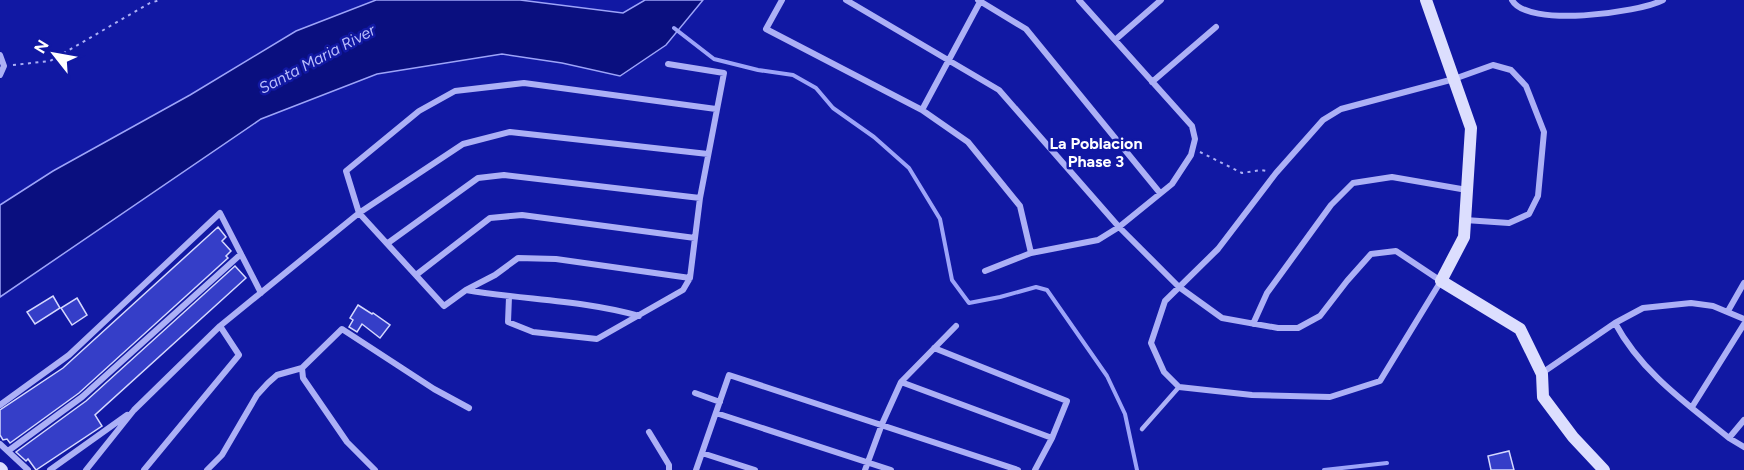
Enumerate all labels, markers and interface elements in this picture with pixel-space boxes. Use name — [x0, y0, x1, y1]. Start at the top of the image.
water label: Santa Maria River — [256, 20, 379, 98]
north arrow — [24, 24, 84, 84]
text: N — [30, 36, 53, 57]
district label: La Poblacion Phase 3 — [1049, 134, 1143, 171]

